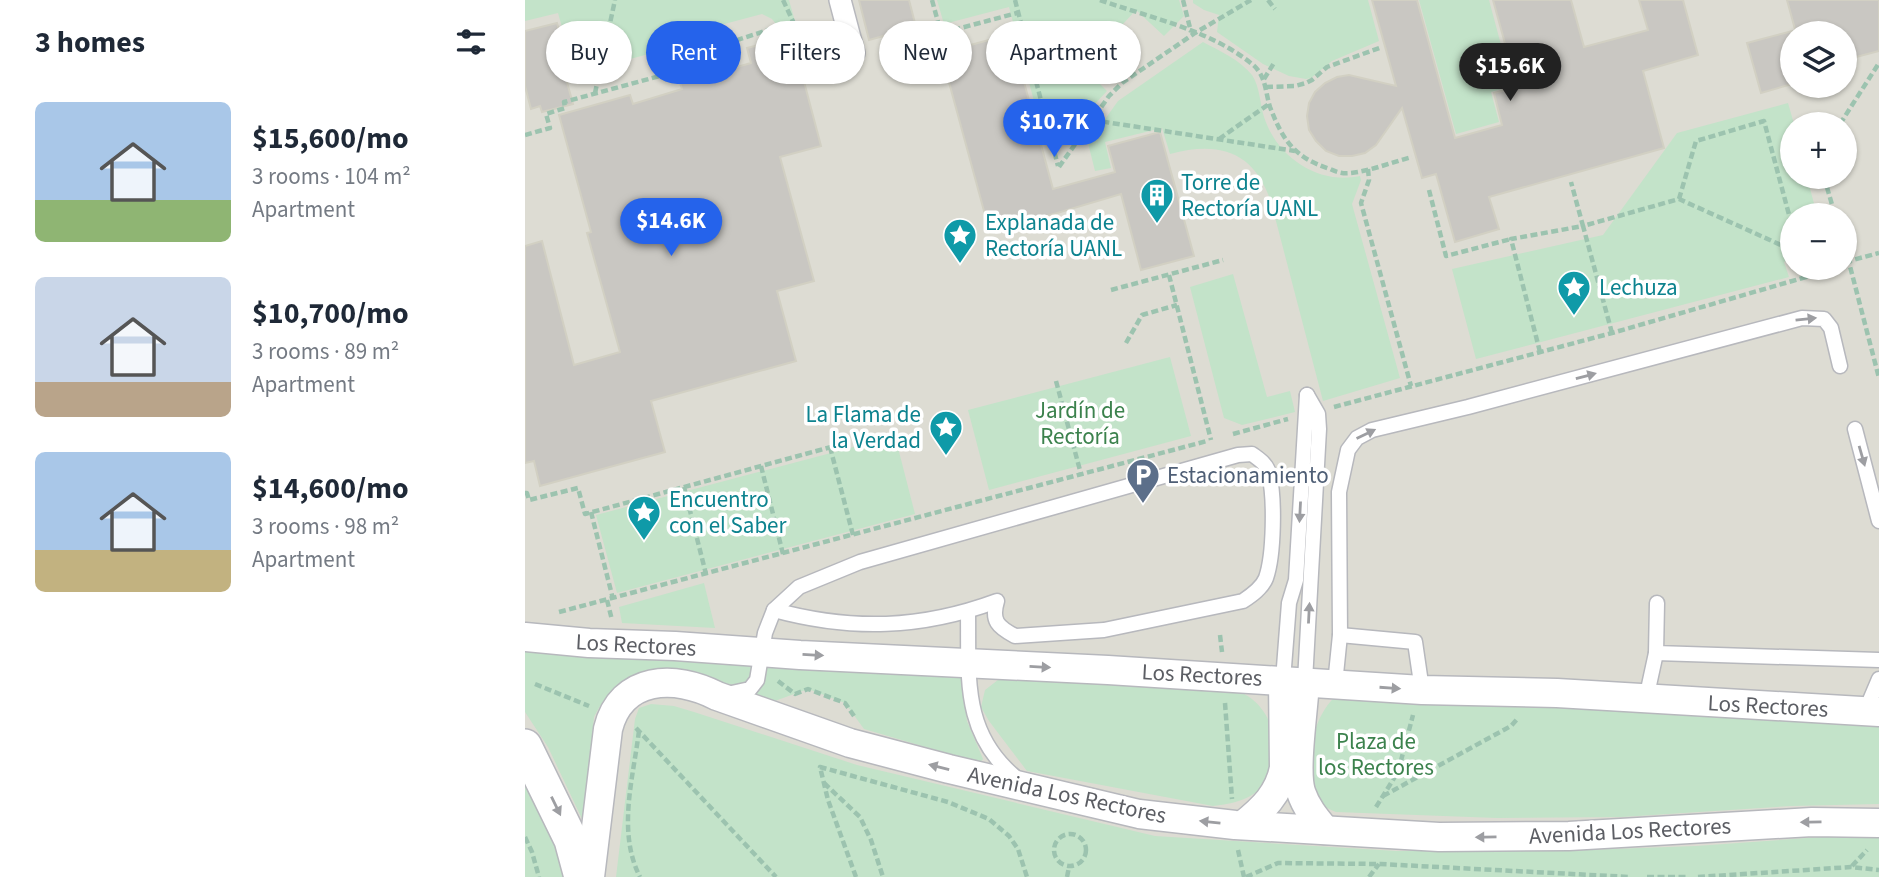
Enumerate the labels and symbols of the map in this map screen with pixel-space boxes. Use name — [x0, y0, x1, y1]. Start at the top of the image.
pin: $15.6K — [1453, 43, 1567, 103]
pin: $10.7K — [997, 100, 1111, 159]
place label: Torre de Rectoría UANL — [1181, 166, 1318, 225]
building icon: Torre de Rectoría UANL — [1138, 176, 1176, 225]
pin: $14.6K — [614, 198, 728, 258]
place label: Explanada de Rectoría UANL — [985, 206, 1122, 265]
place icon: Explanada de Rectoría UANL — [941, 216, 979, 265]
place icon: Lechuza — [1555, 268, 1593, 317]
place label: Lechuza — [1599, 271, 1678, 304]
one-way arrow — [1795, 313, 1817, 324]
one-way arrow — [1575, 370, 1597, 381]
park label: Jardín de Rectoría — [1035, 394, 1125, 453]
place label: La Flama de la Verdad — [805, 398, 921, 457]
place icon: La Flama de la Verdad — [927, 408, 965, 457]
one-way arrow — [1357, 429, 1377, 441]
one-way arrow — [1858, 446, 1868, 467]
parking icon: Estacionamiento — [1124, 456, 1162, 505]
place label: Estacionamiento — [1167, 459, 1329, 492]
place label: Encuentro con el Saber — [669, 483, 788, 542]
place icon: Encuentro con el Saber — [625, 493, 663, 542]
one-way arrow — [1294, 501, 1305, 523]
one-way arrow — [1304, 602, 1315, 624]
street label: Los Rectores — [575, 625, 697, 665]
one-way arrow — [802, 650, 824, 661]
street label: Los Rectores — [1141, 655, 1263, 695]
one-way arrow — [1029, 661, 1051, 672]
one-way arrow — [1379, 683, 1401, 694]
street label: Los Rectores — [1707, 686, 1829, 726]
park label: Plaza de los Rectores — [1318, 725, 1434, 784]
street label: Avenida Los Rectores — [965, 758, 1169, 832]
one-way arrow — [928, 761, 950, 772]
one-way arrow — [550, 796, 561, 816]
street label: Avenida Los Rectores — [1528, 809, 1732, 853]
one-way arrow — [1199, 817, 1221, 828]
one-way arrow — [1800, 817, 1822, 828]
one-way arrow — [1474, 831, 1496, 842]

